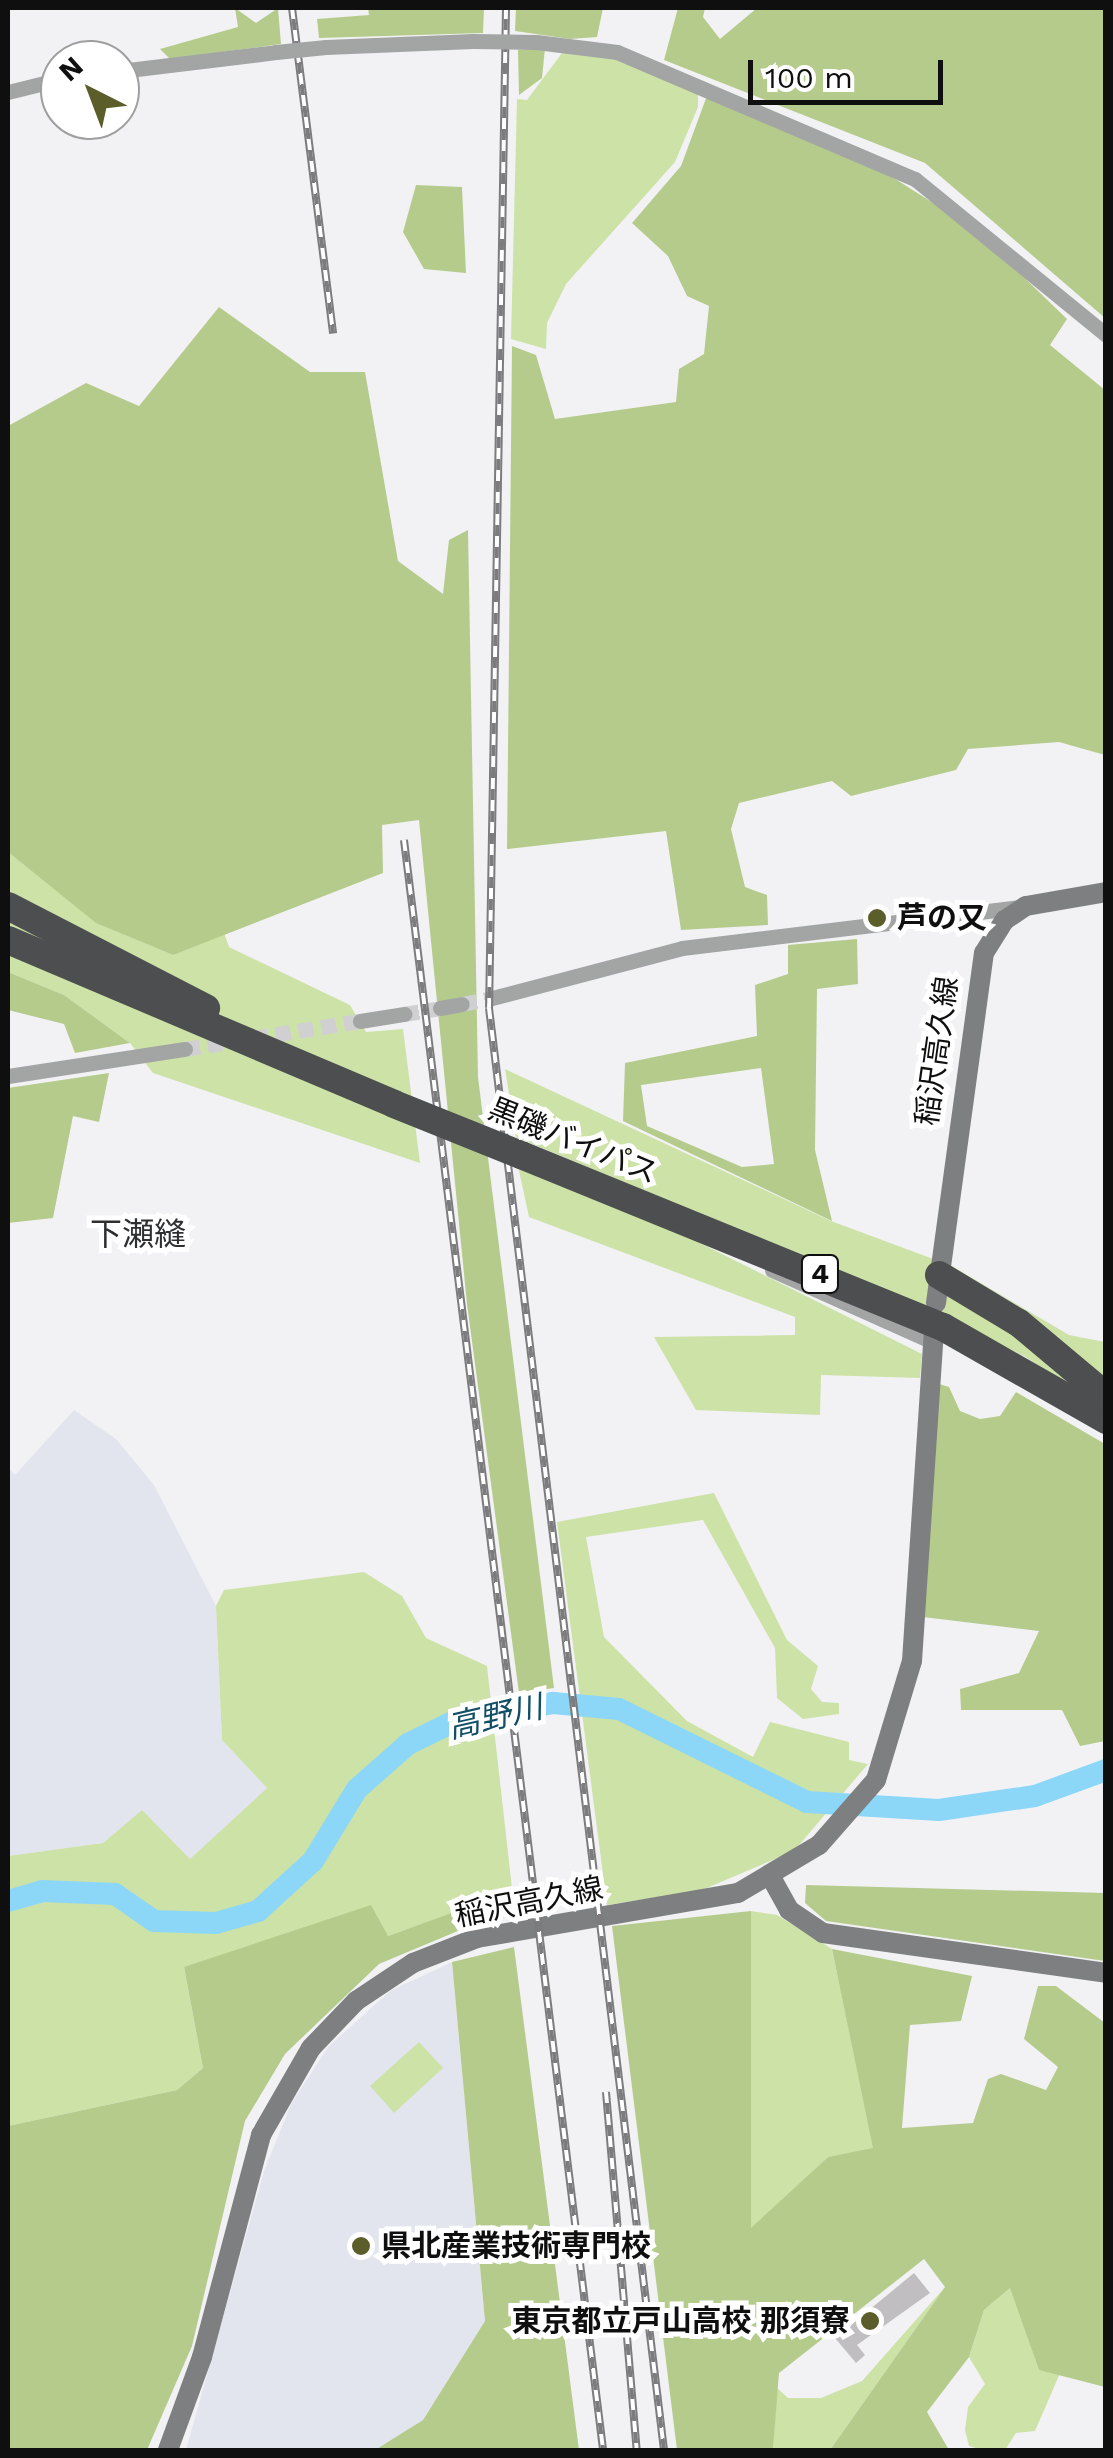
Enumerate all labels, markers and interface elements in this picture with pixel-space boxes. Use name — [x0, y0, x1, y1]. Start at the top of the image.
north arrow — [40, 40, 140, 140]
scale bar — [753, 40, 948, 102]
text: N — [52, 50, 90, 88]
text: 100 m — [765, 60, 853, 95]
place label: 芦の又 — [897, 900, 987, 936]
marker: 芦の又 — [866, 907, 888, 929]
street label: 稲沢高久線 — [909, 974, 965, 1128]
street label: 黒磯バイパス — [483, 1091, 663, 1191]
district label: 下瀬縫 — [90, 1215, 186, 1253]
road number: 4 — [800, 1251, 840, 1297]
water label: 高野川 — [444, 1687, 546, 1747]
street label: 稲沢高久線 — [452, 1870, 606, 1934]
place label: 県北産業技術専門校 — [381, 2228, 651, 2264]
marker: 県北産業技術専門校 — [350, 2235, 372, 2257]
place label: 東京都立戸山高校 那須寮 — [511, 2303, 850, 2339]
marker: 東京都立戸山高校 那須寮 — [859, 2310, 881, 2332]

